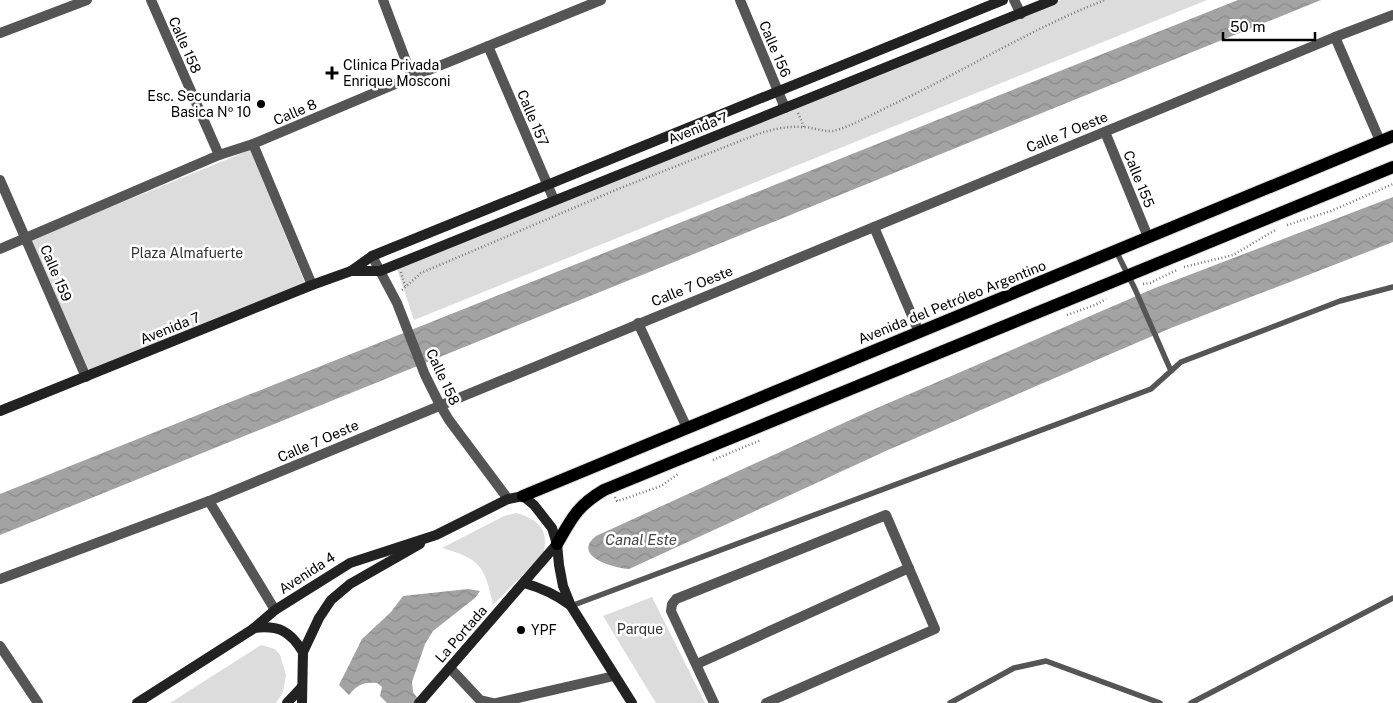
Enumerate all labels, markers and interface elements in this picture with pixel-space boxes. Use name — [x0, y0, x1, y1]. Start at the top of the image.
scale bar — [1223, 10, 1316, 42]
street label: Calle 158 — [165, 14, 205, 76]
street label: Calle 156 — [756, 18, 794, 80]
text: 50 m — [1230, 18, 1265, 35]
place label: Clinica Privada Enrique Mosconi — [343, 57, 451, 89]
marker: Clinica Privada Enrique Mosconi — [325, 66, 339, 80]
street label: Calle 157 — [514, 87, 552, 149]
place label: Esc. Secundaria Basica Nº 10 — [147, 88, 251, 120]
street label: Calle 8 — [271, 96, 319, 128]
marker: Esc. Secundaria Basica Nº 10 — [255, 98, 267, 110]
street label: Calle 7 Oeste — [1024, 108, 1110, 156]
street label: Avenida 7 — [666, 109, 730, 147]
street label: Calle 155 — [1120, 148, 1158, 210]
street label: Calle 159 — [37, 242, 75, 304]
park label: Plaza Almafuerte — [131, 245, 243, 261]
street label: Avenida del Petróleo Argentino — [856, 257, 1048, 347]
street label: Calle 7 Oeste — [649, 262, 735, 310]
street label: Avenida 7 — [138, 309, 202, 347]
street label: Calle 158 — [423, 346, 463, 408]
street label: Calle 7 Oeste — [275, 417, 361, 465]
water label: Canal Este — [605, 531, 677, 548]
street label: Avenida 4 — [276, 549, 338, 597]
street label: La Portada — [432, 602, 490, 666]
park label: Parque — [617, 621, 663, 637]
place label: YPF — [531, 622, 557, 638]
marker: YPF — [515, 624, 527, 636]

